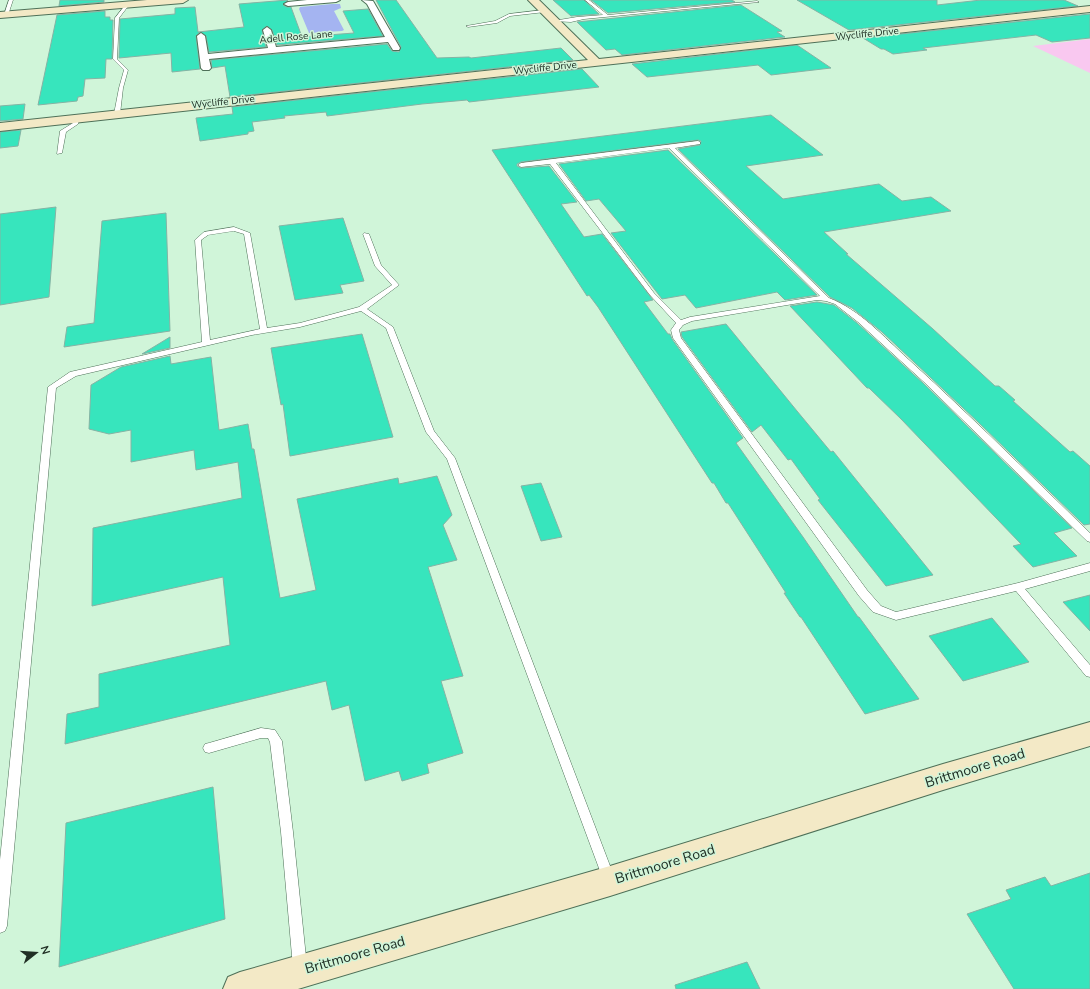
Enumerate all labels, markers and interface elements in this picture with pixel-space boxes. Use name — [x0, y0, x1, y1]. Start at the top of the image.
street label: Wycliffe Drive — [835, 24, 899, 44]
street label: Adell Rose Lane — [259, 27, 333, 47]
street label: Wycliffe Drive — [513, 58, 577, 78]
street label: Wycliffe Drive — [191, 92, 255, 112]
street label: Brittmoore Road — [923, 744, 1027, 792]
street label: Brittmoore Road — [613, 840, 717, 888]
street label: Brittmoore Road — [303, 932, 407, 978]
north arrow — [16, 933, 56, 973]
text: N — [37, 944, 53, 956]

